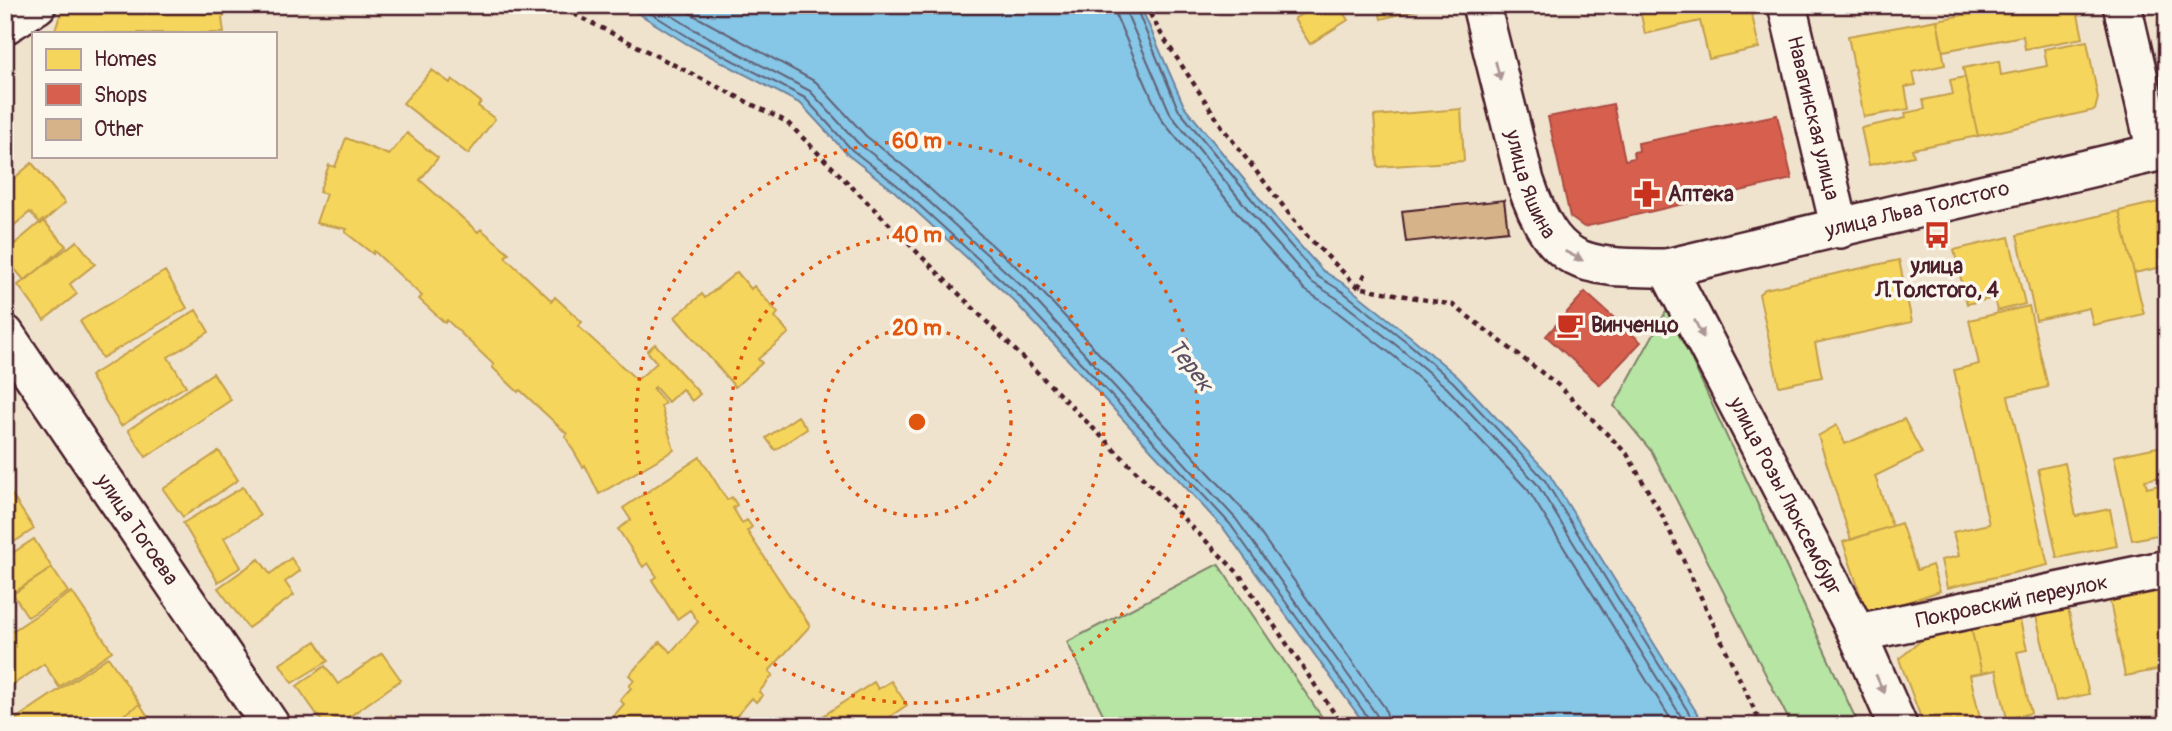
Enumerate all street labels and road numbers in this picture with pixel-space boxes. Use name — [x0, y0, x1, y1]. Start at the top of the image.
street label: Навагинская улица — [1781, 33, 1846, 203]
street label: улица Яшина — [1499, 126, 1562, 244]
street label: улица Льва Толстого — [1822, 175, 2012, 244]
street label: улица Розы Люксембург — [1722, 392, 1848, 600]
street label: улица Тогоева — [89, 468, 184, 590]
street label: Покровский переулок — [1913, 569, 2110, 635]

